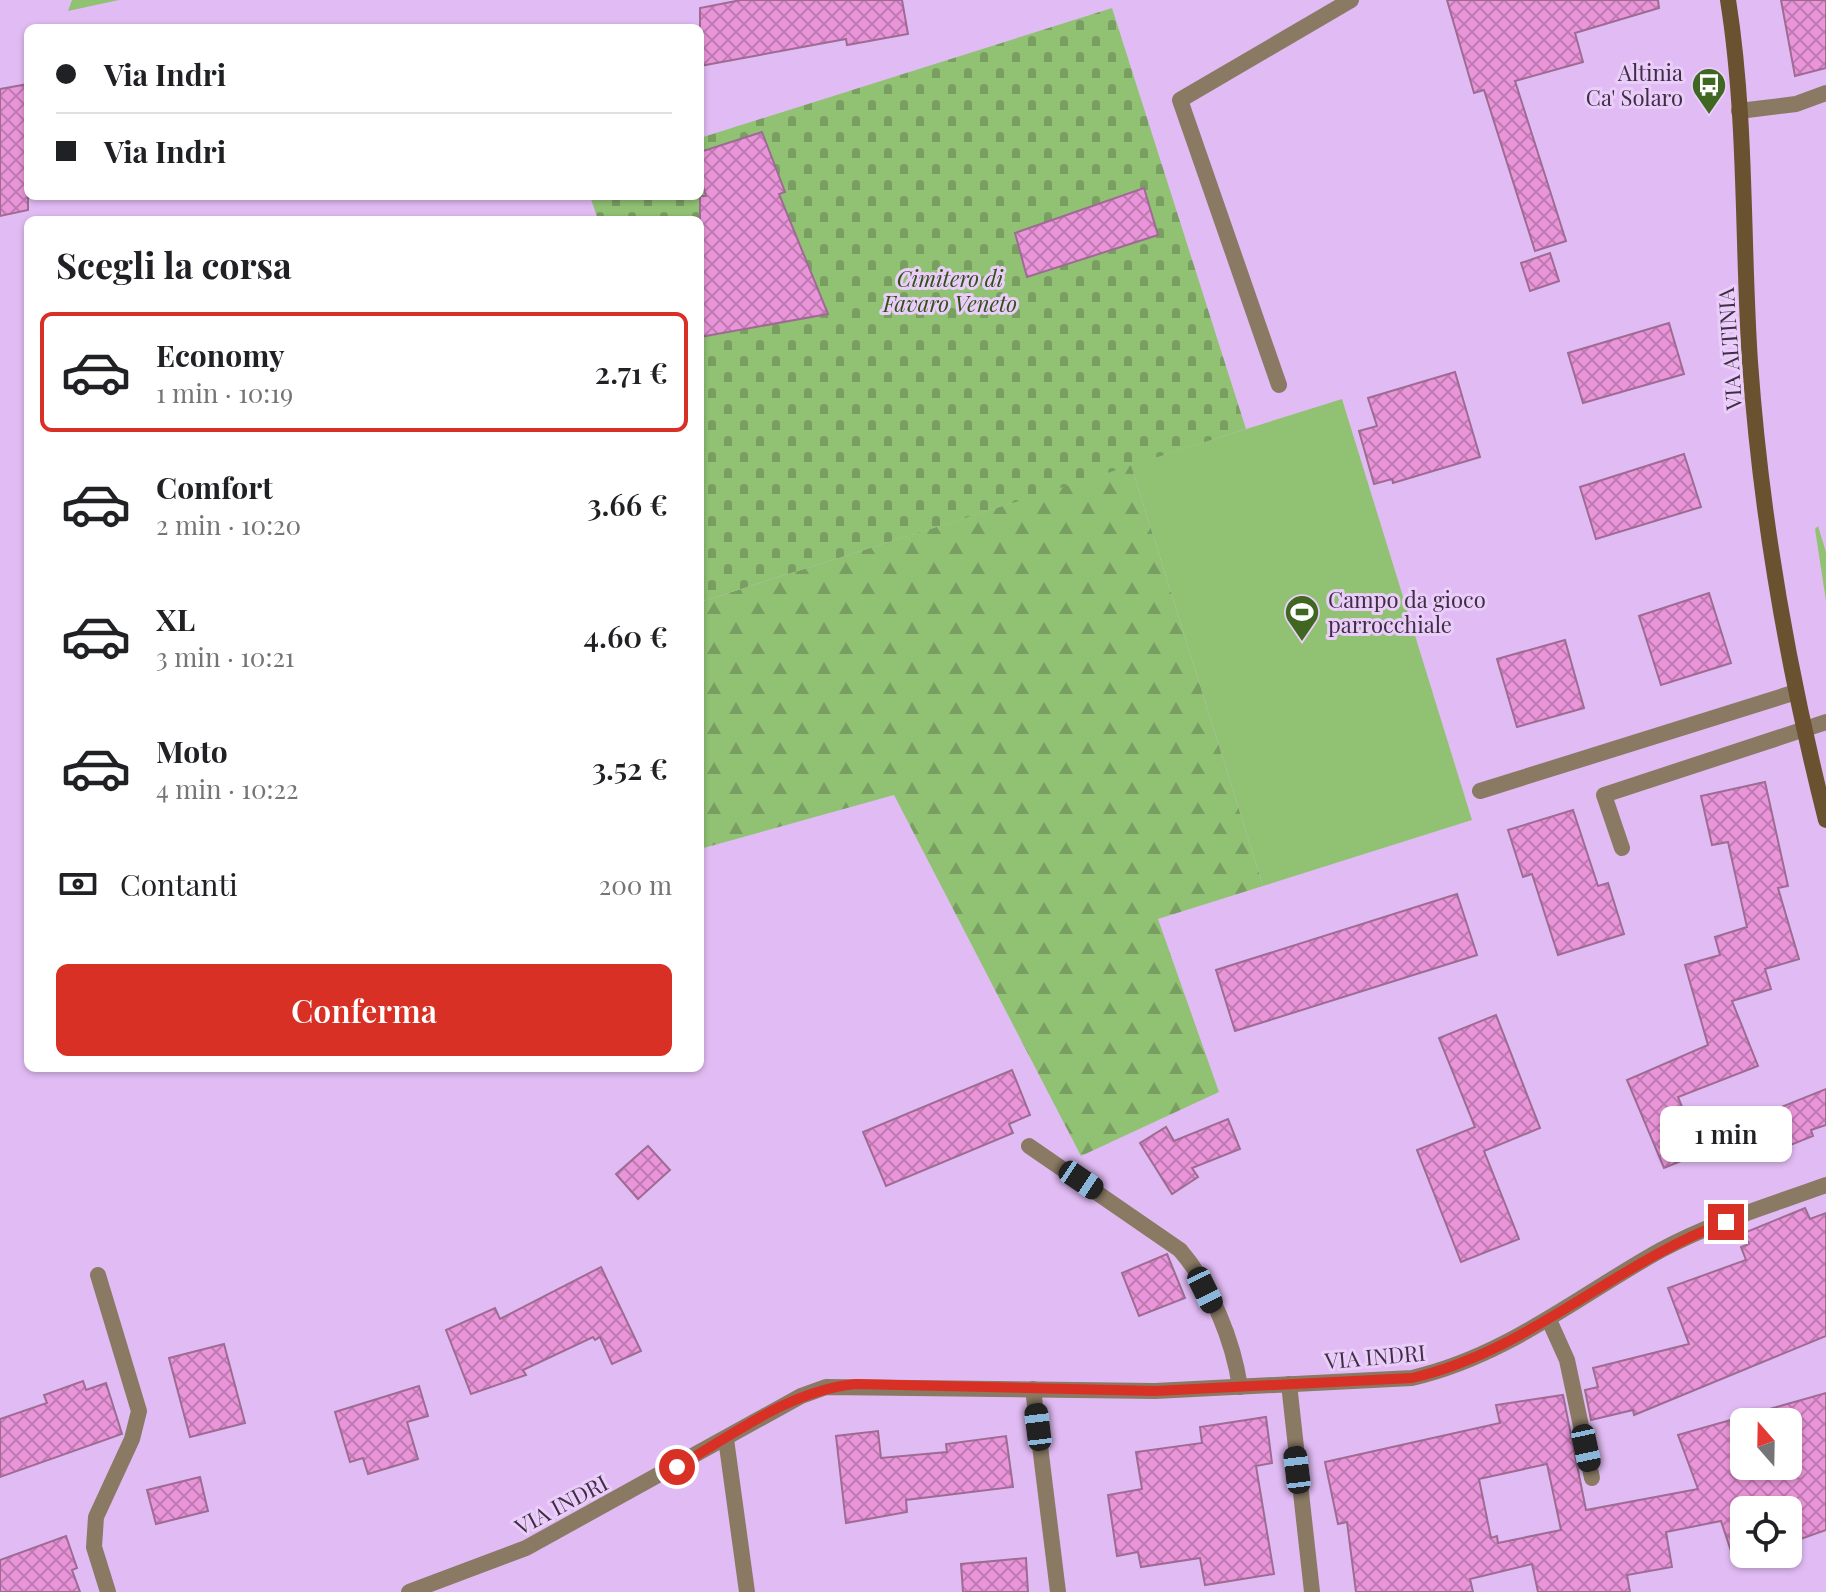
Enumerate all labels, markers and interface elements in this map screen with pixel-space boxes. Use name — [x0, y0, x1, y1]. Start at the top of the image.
text: Via Indri — [104, 54, 226, 94]
place label: Altinia Ca' Solaro — [1586, 57, 1683, 112]
bus stop icon: Altinia Ca' Solaro — [1690, 66, 1728, 116]
text: Via Indri — [104, 131, 226, 171]
text: Scegli la corsa — [56, 240, 292, 288]
park label: Cimitero di Favaro Veneto — [882, 263, 1017, 318]
street label: VIA ALTINIA — [1710, 287, 1748, 412]
text: Economy — [156, 335, 285, 375]
icon: car — [60, 336, 132, 408]
text: 2.71 € — [595, 352, 668, 392]
text: 1 min · 10:19 — [156, 375, 293, 410]
text: Comfort — [156, 467, 273, 507]
icon: car — [60, 468, 132, 540]
text: 3.66 € — [587, 484, 668, 524]
text: 2 min · 10:20 — [156, 507, 301, 542]
place label: Campo da gioco parrocchiale — [1328, 584, 1486, 639]
sports icon: Campo da gioco parrocchiale — [1283, 593, 1321, 643]
text: XL — [156, 599, 195, 639]
icon: car — [60, 600, 132, 672]
text: 4.60 € — [583, 616, 668, 656]
text: 3 min · 10:21 — [156, 639, 294, 674]
text: Moto — [156, 731, 228, 771]
icon: car — [60, 732, 132, 804]
text: 3.52 € — [592, 748, 668, 788]
text: 4 min · 10:22 — [156, 771, 298, 806]
icon: cash — [56, 862, 100, 906]
text: Contanti — [120, 864, 238, 904]
text: 200 m — [599, 867, 672, 902]
button: Conferma — [56, 964, 672, 1056]
callout: 1 min — [1660, 1106, 1792, 1162]
text: 1 min — [1694, 1116, 1758, 1151]
car — [1054, 1157, 1108, 1203]
route end — [1708, 1204, 1744, 1240]
car — [1184, 1263, 1226, 1317]
street label: VIA INDRI — [1322, 1337, 1427, 1375]
car — [1023, 1402, 1053, 1452]
north arrow — [1730, 1408, 1802, 1480]
map controls — [1730, 1408, 1802, 1568]
car — [1569, 1422, 1603, 1474]
car — [1282, 1445, 1312, 1495]
route start — [659, 1449, 695, 1485]
street label: VIA INDRI — [508, 1467, 613, 1541]
button: locate — [1730, 1496, 1802, 1568]

